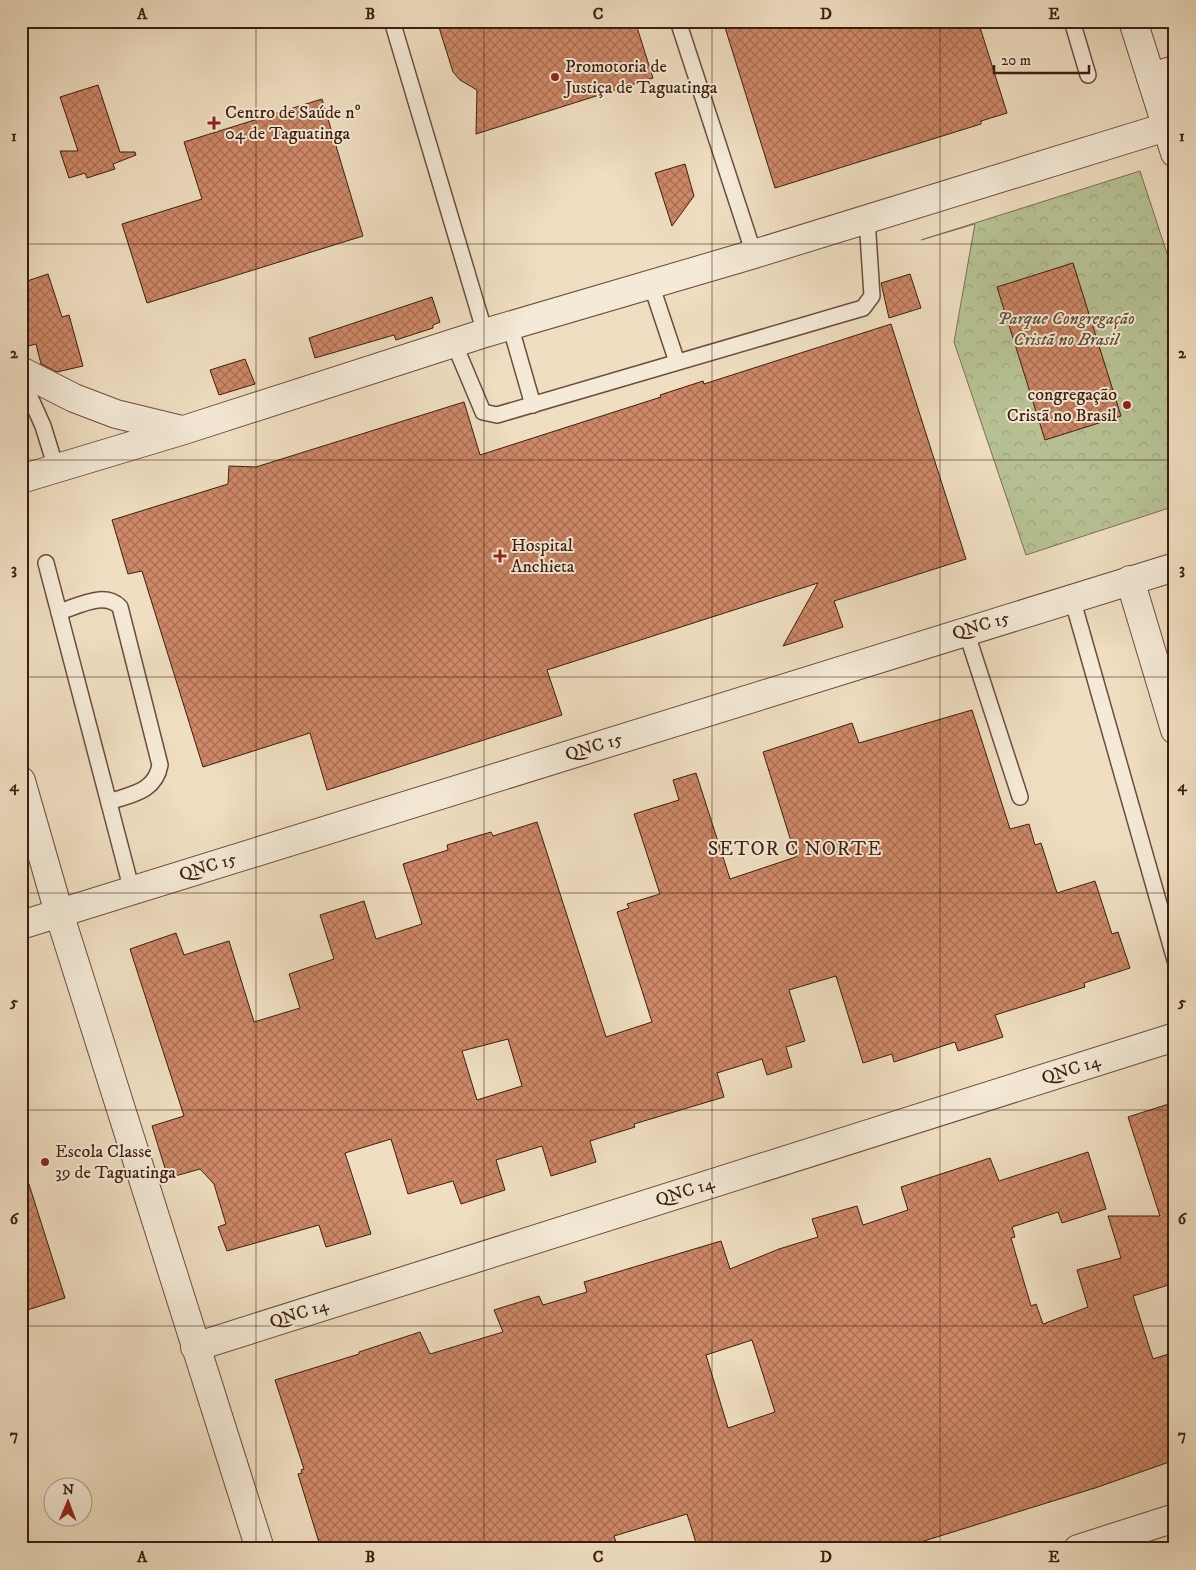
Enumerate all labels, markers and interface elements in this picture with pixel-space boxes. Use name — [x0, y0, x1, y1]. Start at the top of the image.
text: A — [136, 4, 148, 24]
text: B — [365, 4, 375, 24]
text: C — [593, 4, 603, 24]
text: D — [820, 4, 832, 24]
text: E — [1048, 4, 1060, 24]
scale bar — [994, 42, 1088, 74]
text: 20 m — [1001, 51, 1031, 70]
place label: Promotoria de Justiça de Taguatinga — [563, 56, 718, 99]
marker: Promotoria de Justiça de Taguatinga — [549, 71, 561, 83]
place label: Centro de Saúde nº 04 de Taguatinga — [225, 102, 361, 145]
marker: Centro de Saúde nº 04 de Taguatinga — [207, 116, 221, 130]
text: 1 — [11, 126, 17, 146]
text: 1 — [1179, 126, 1185, 146]
park label: Parque Congregação Cristã no Brasil — [997, 308, 1135, 351]
text: 2 — [10, 343, 19, 363]
text: 2 — [1178, 343, 1187, 363]
place label: congregação Cristã no Brasil — [1007, 384, 1118, 427]
marker: congregação Cristã no Brasil — [1121, 399, 1133, 411]
place label: Hospital Anchieta — [511, 535, 575, 578]
marker: Hospital Anchieta — [493, 549, 507, 563]
text: 3 — [11, 559, 17, 579]
text: 3 — [1179, 559, 1185, 579]
street label: QNC 15 — [950, 607, 1012, 645]
street label: QNC 15 — [563, 728, 625, 766]
text: 4 — [8, 776, 19, 796]
text: 4 — [1176, 776, 1187, 796]
district label: SETOR C NORTE — [708, 837, 882, 862]
street label: QNC 15 — [177, 848, 239, 886]
text: 5 — [9, 992, 18, 1012]
text: 5 — [1177, 992, 1186, 1012]
street label: QNC 14 — [1039, 1050, 1104, 1090]
place label: Escola Classe 39 de Taguatinga — [55, 1141, 176, 1184]
marker: Escola Classe 39 de Taguatinga — [39, 1156, 51, 1168]
street label: QNC 14 — [653, 1172, 718, 1212]
text: 6 — [10, 1209, 20, 1229]
text: 6 — [1178, 1209, 1188, 1229]
street label: QNC 14 — [267, 1294, 332, 1334]
text: 7 — [10, 1425, 18, 1445]
text: 7 — [1178, 1425, 1186, 1445]
north arrow — [42, 1478, 92, 1528]
text: N — [62, 1481, 75, 1499]
text: A — [136, 1547, 148, 1567]
text: B — [365, 1547, 375, 1567]
text: C — [593, 1547, 603, 1567]
text: D — [820, 1547, 832, 1567]
text: E — [1048, 1547, 1060, 1567]

